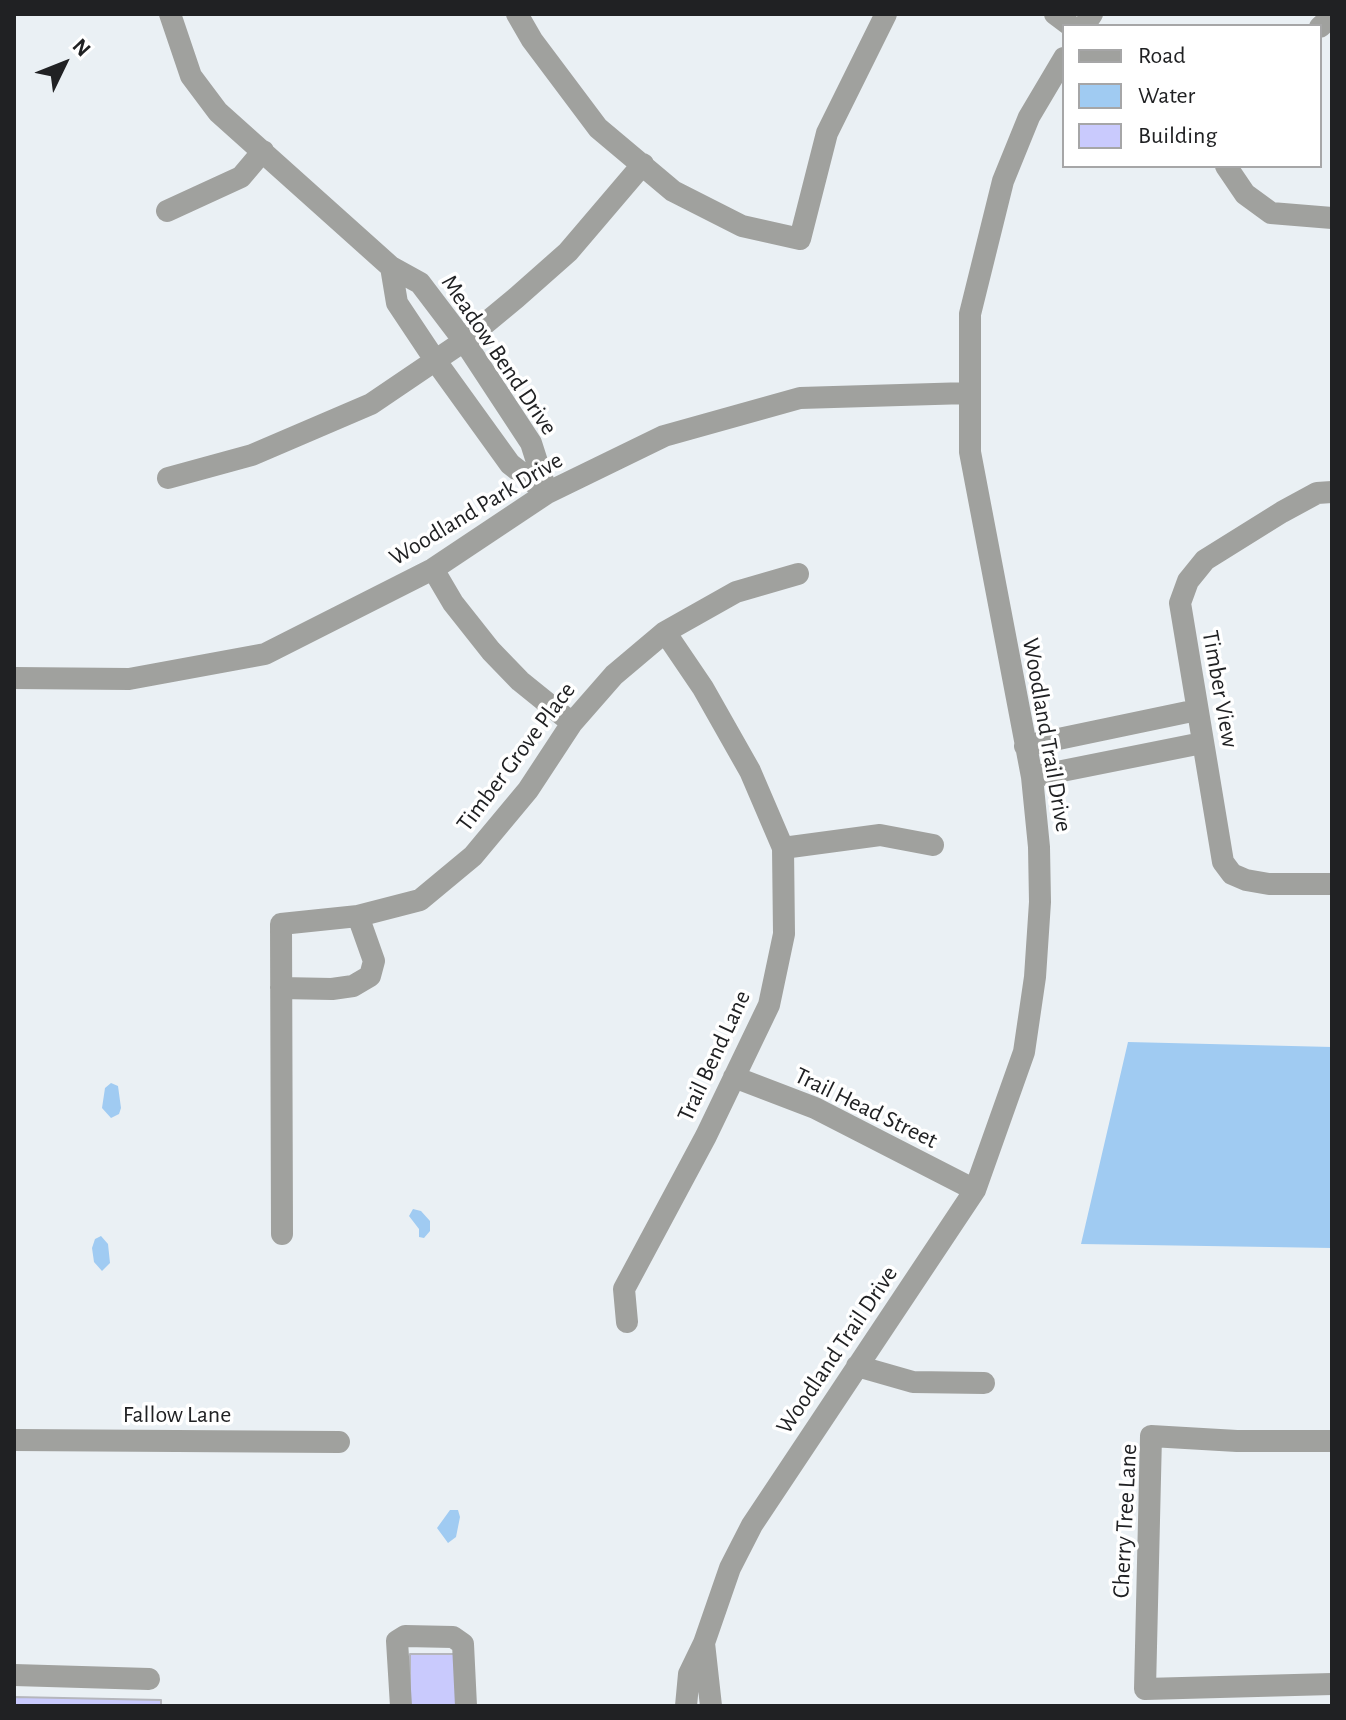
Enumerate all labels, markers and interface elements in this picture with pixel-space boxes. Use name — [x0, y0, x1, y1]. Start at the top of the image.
north arrow — [24, 24, 104, 104]
legend — [1062, 24, 1322, 168]
text: N — [68, 35, 95, 61]
text: Road — [1138, 44, 1186, 68]
text: Water — [1138, 84, 1195, 108]
text: Building — [1138, 124, 1217, 148]
street label: Meadow Bend Drive — [435, 269, 563, 441]
street label: Woodland Park Drive — [384, 446, 568, 572]
street label: Timber View — [1196, 628, 1244, 750]
street label: Woodland Trail Drive — [1016, 636, 1078, 834]
street label: Timber Grove Place — [450, 677, 582, 837]
street label: Trail Bend Lane — [671, 986, 757, 1126]
street label: Trail Head Street — [790, 1061, 942, 1155]
street label: Woodland Trail Drive — [770, 1261, 904, 1439]
street label: Fallow Lane — [123, 1401, 231, 1429]
street label: Cherry Tree Lane — [1107, 1443, 1143, 1599]

